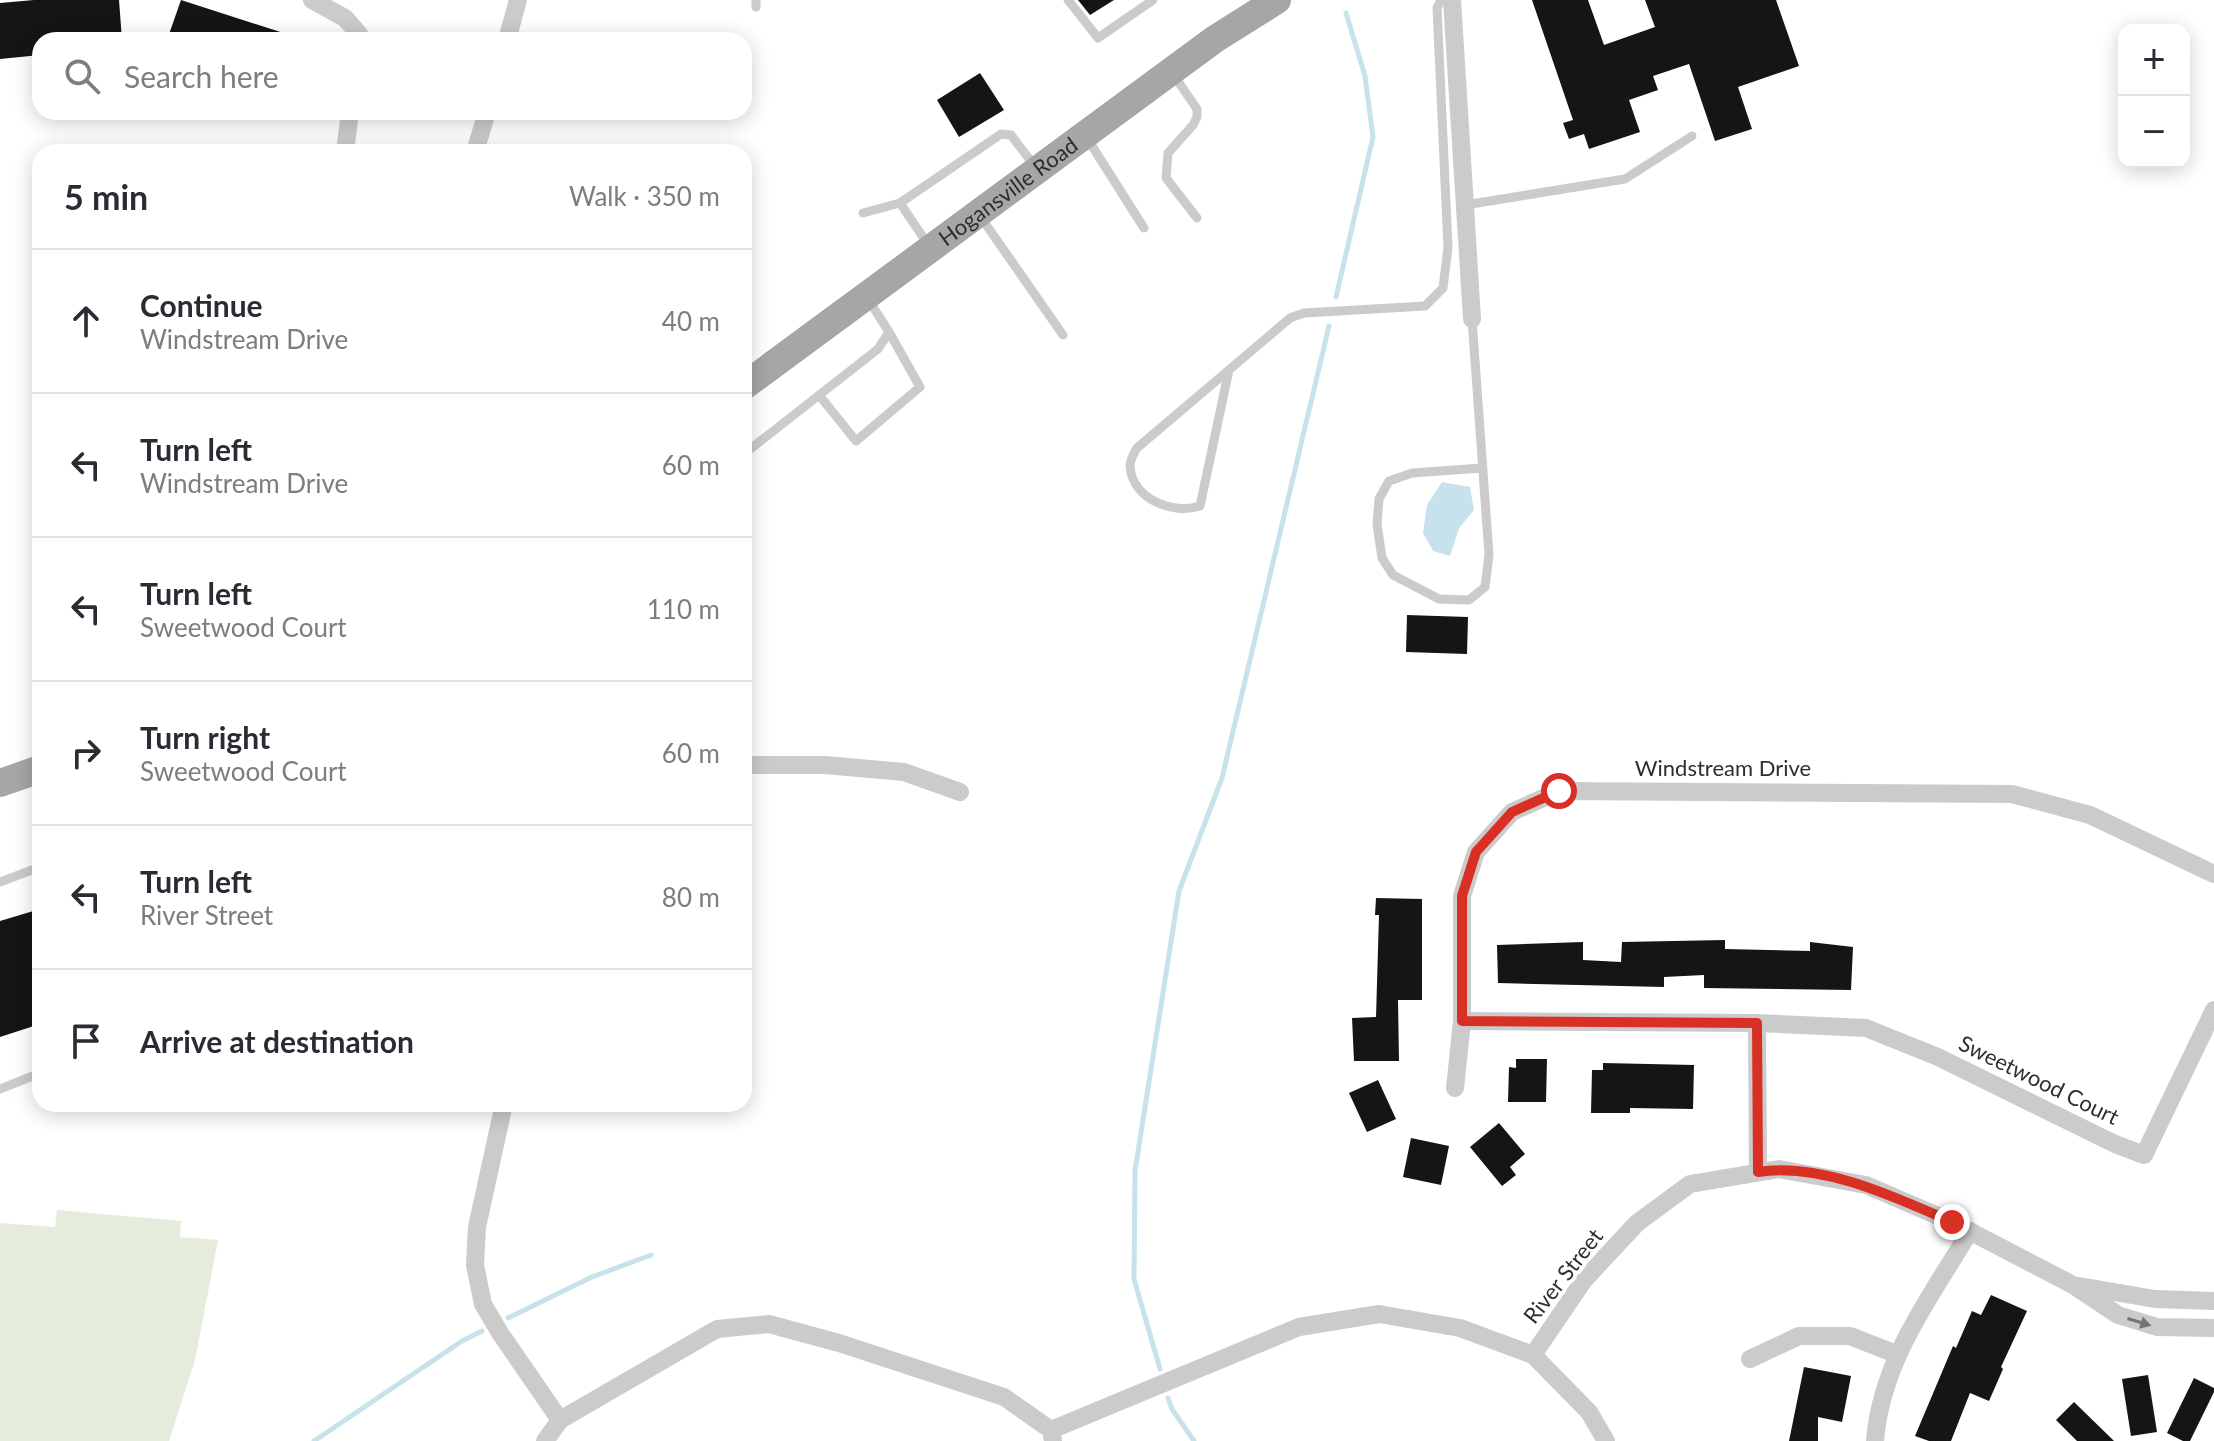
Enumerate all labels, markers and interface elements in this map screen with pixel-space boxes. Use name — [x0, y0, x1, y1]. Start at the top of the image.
map controls — [2118, 24, 2190, 168]
button: + — [2118, 24, 2190, 96]
search box — [32, 32, 752, 120]
icon: search — [60, 54, 104, 98]
text: Search here — [124, 58, 279, 94]
button: − — [2118, 96, 2190, 168]
street label: Hogansville Road — [933, 131, 1083, 251]
text: 5 min — [64, 176, 148, 217]
text: Walk · 350 m — [569, 180, 720, 212]
text: Continue — [140, 287, 263, 323]
icon: ahead — [64, 299, 108, 343]
text: 40 m — [662, 305, 720, 337]
text: Windstream Drive — [140, 323, 348, 355]
text: Turn left — [140, 431, 252, 467]
icon: left — [64, 443, 108, 487]
text: 60 m — [662, 449, 720, 481]
text: Windstream Drive — [140, 467, 348, 499]
text: Turn left — [140, 575, 252, 611]
icon: left — [64, 587, 108, 631]
text: 110 m — [647, 593, 720, 625]
text: Sweetwood Court — [140, 611, 347, 643]
text: Turn right — [140, 719, 270, 755]
icon: right — [64, 731, 108, 775]
text: 60 m — [662, 737, 720, 769]
street label: Windstream Drive — [1635, 754, 1811, 781]
text: Sweetwood Court — [140, 755, 347, 787]
route start — [1541, 773, 1577, 809]
text: Turn left — [140, 863, 252, 899]
icon: left — [64, 875, 108, 919]
text: 80 m — [662, 881, 720, 913]
text: River Street — [140, 899, 273, 931]
icon: arrive — [64, 1019, 108, 1063]
text: Arrive at destination — [140, 1023, 414, 1059]
street label: Sweetwood Court — [1955, 1029, 2124, 1130]
route end — [1934, 1204, 1970, 1240]
street label: River Street — [1517, 1223, 1608, 1328]
one-way arrow — [2127, 1316, 2151, 1329]

